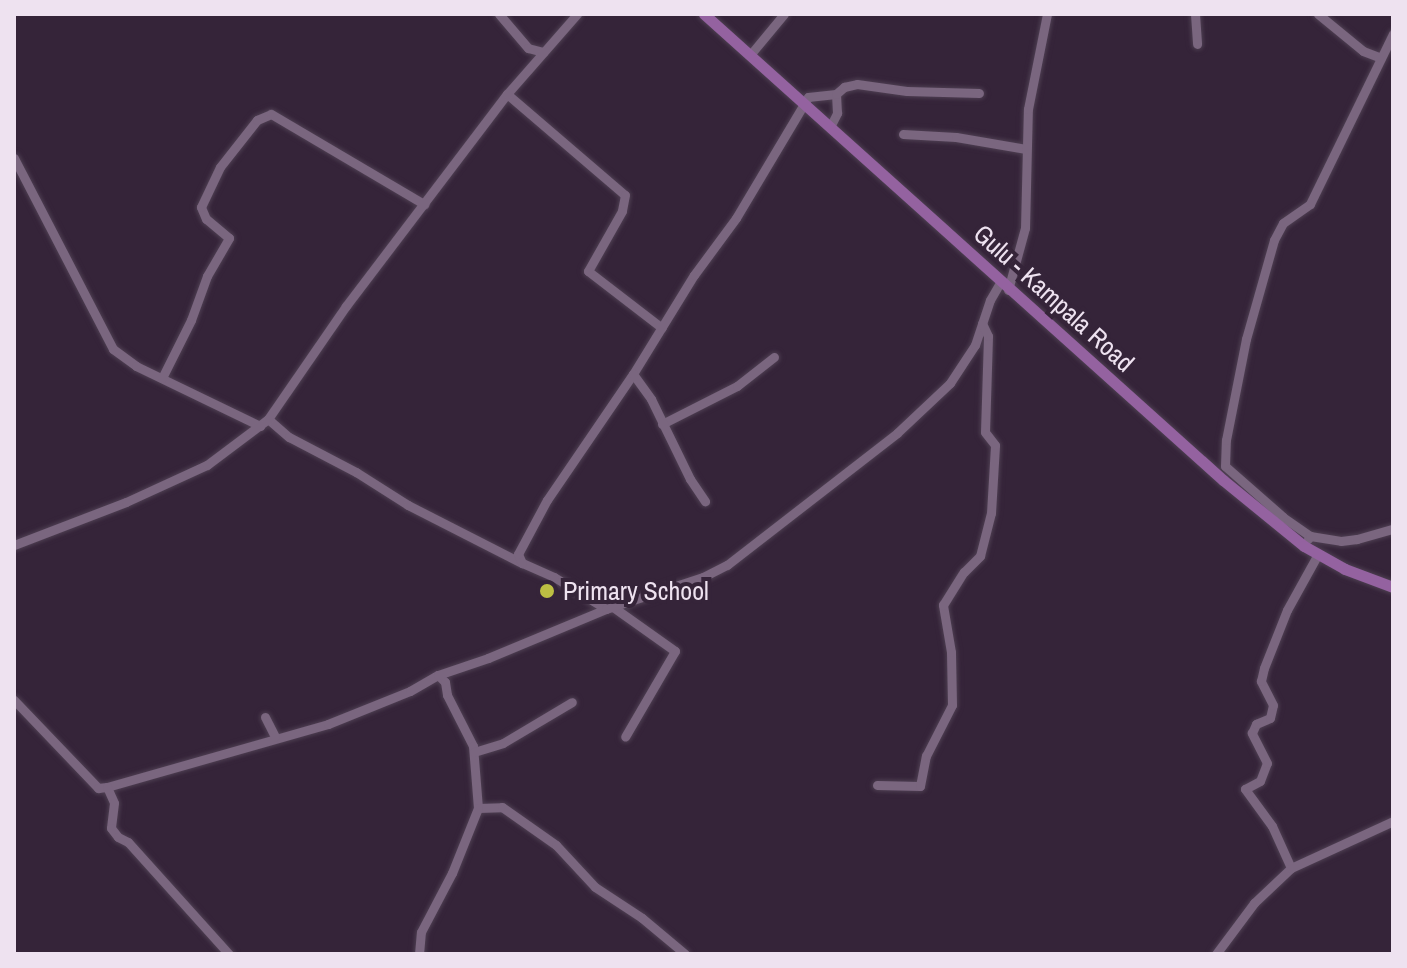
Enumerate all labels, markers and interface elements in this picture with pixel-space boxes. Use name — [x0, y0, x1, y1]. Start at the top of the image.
street label: Gulu - Kampala Road — [967, 218, 1141, 378]
place label: Primary School — [563, 575, 709, 607]
marker: Primary School — [538, 582, 556, 600]

